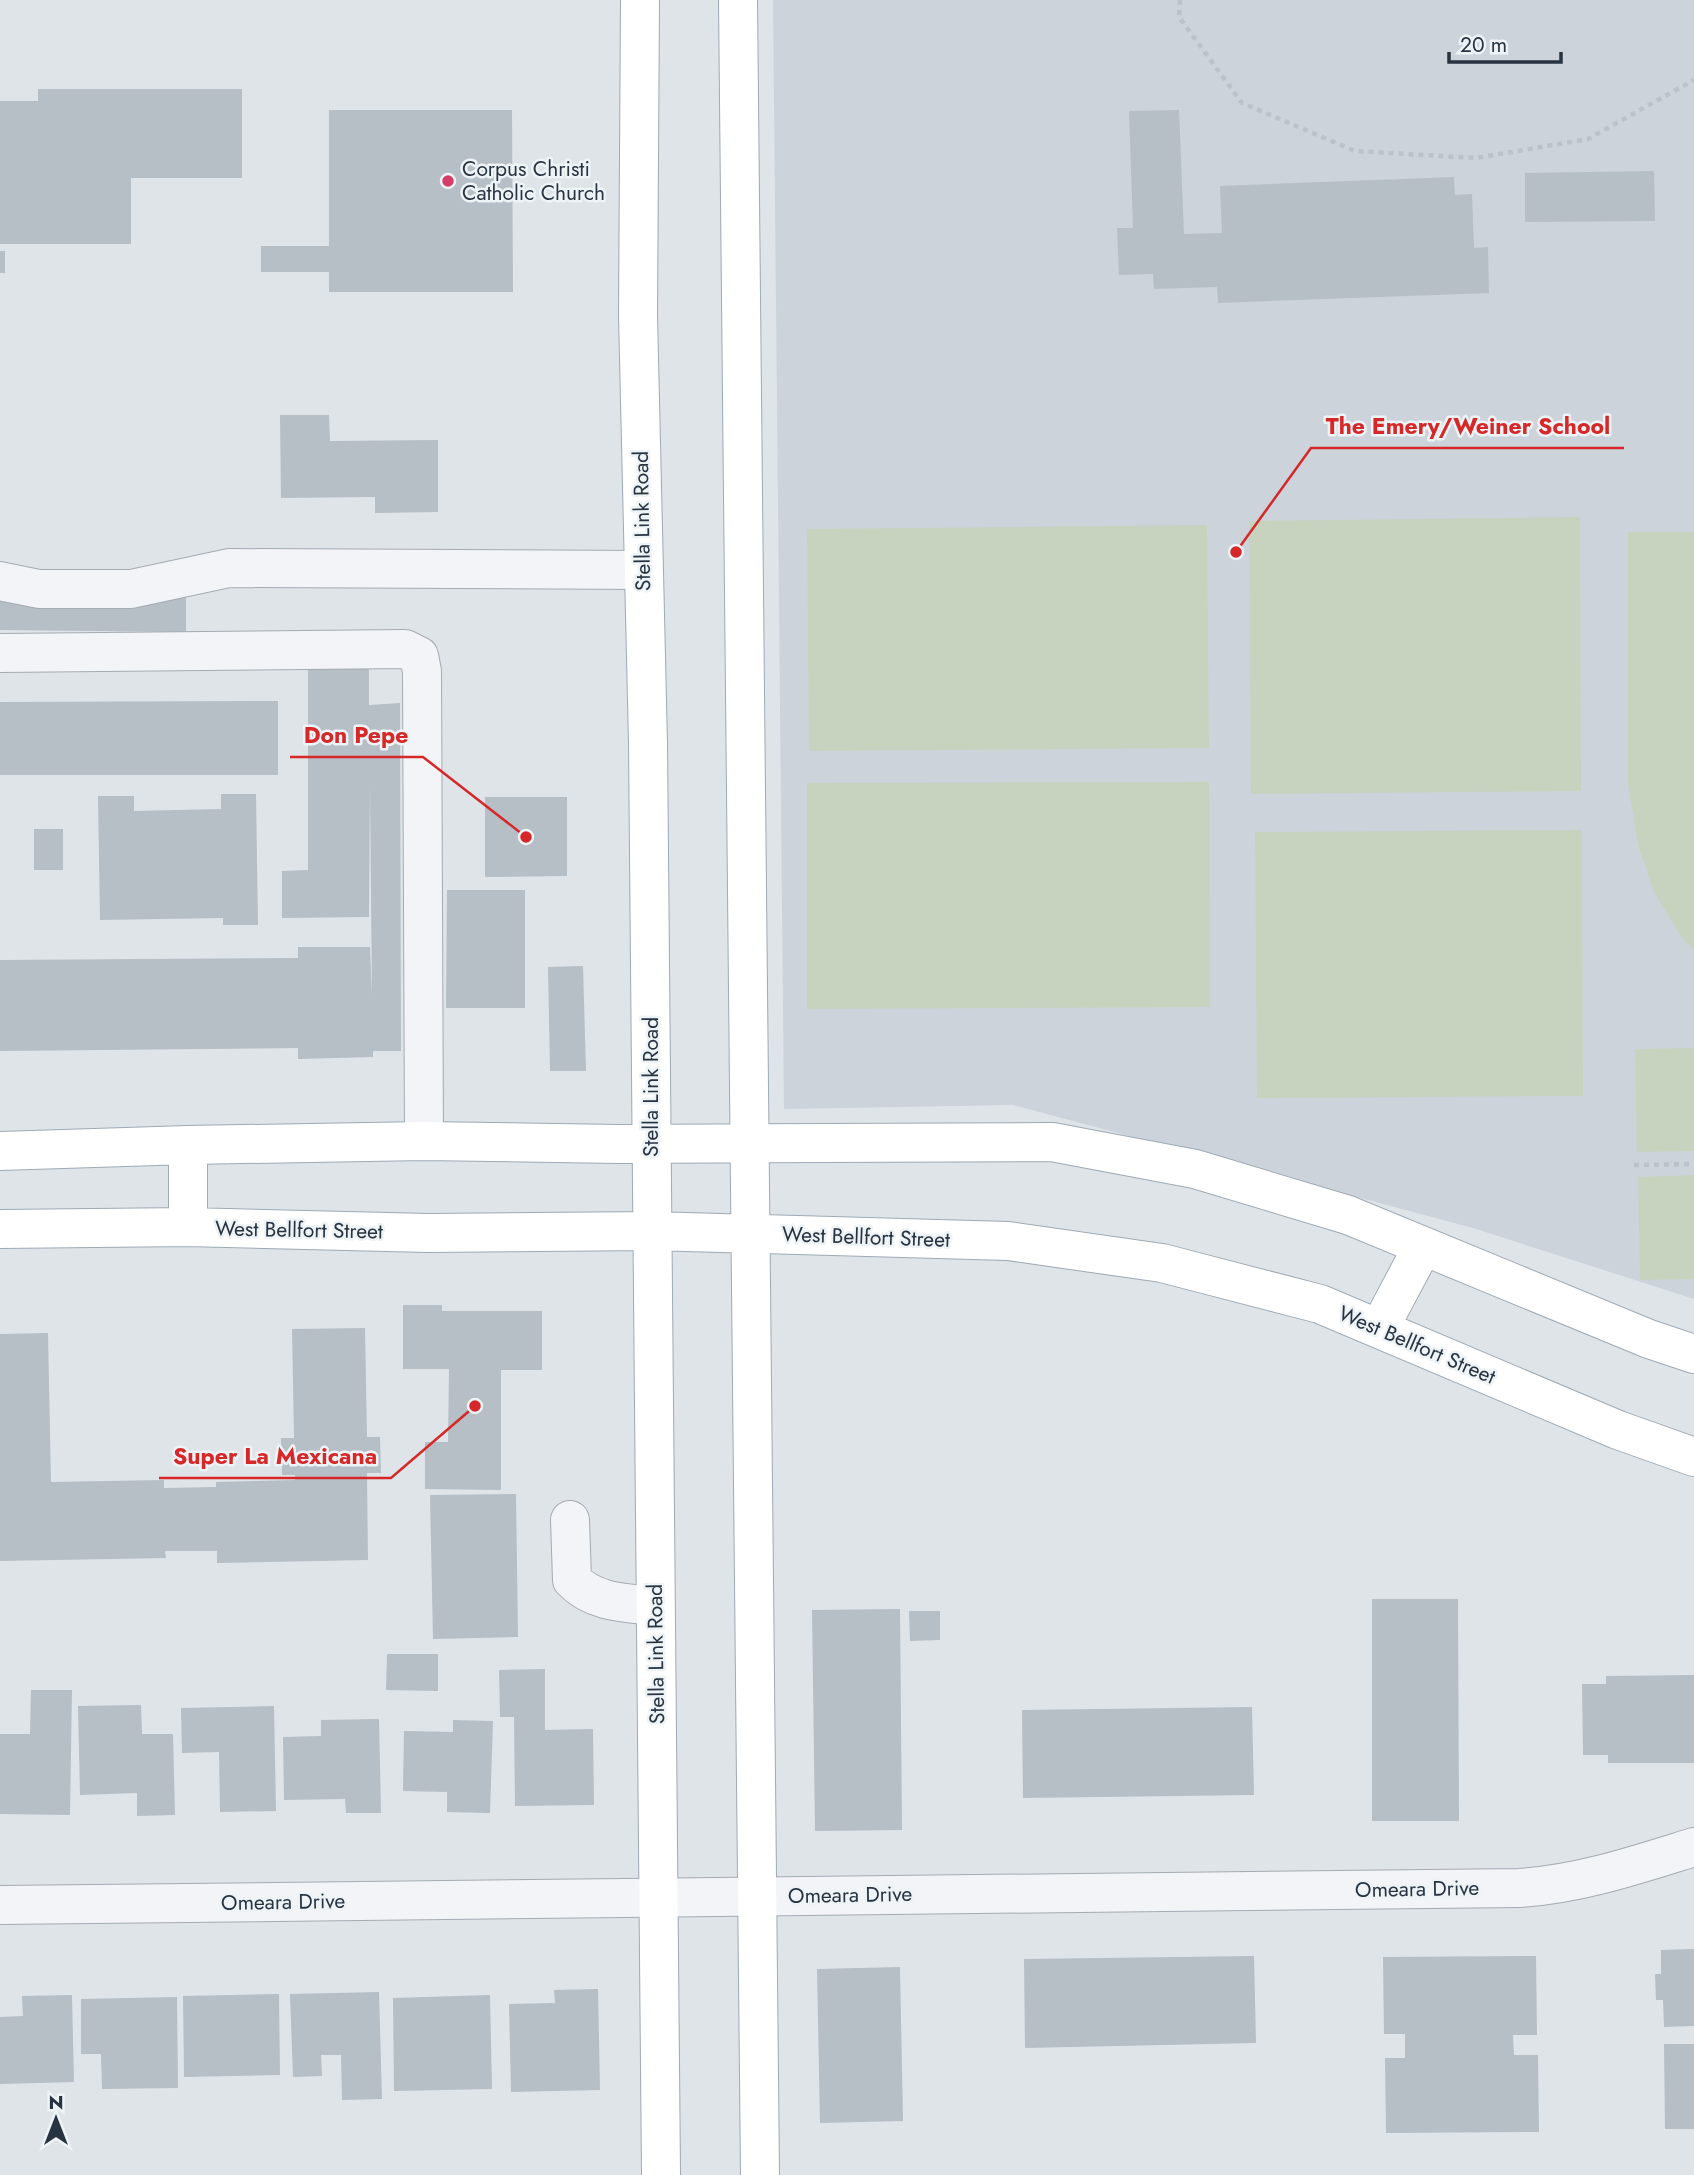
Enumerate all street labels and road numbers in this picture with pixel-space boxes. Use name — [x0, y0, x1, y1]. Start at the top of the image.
street label: Stella Link Road — [626, 451, 658, 591]
street label: Stella Link Road — [636, 1017, 666, 1157]
street label: West Bellfort Street — [215, 1214, 383, 1246]
street label: West Bellfort Street — [782, 1219, 950, 1255]
street label: West Bellfort Street — [1334, 1298, 1500, 1392]
street label: Stella Link Road — [640, 1584, 672, 1724]
street label: Omeara Drive — [1355, 1873, 1480, 1905]
street label: Omeara Drive — [788, 1879, 913, 1911]
street label: Omeara Drive — [221, 1886, 346, 1918]

